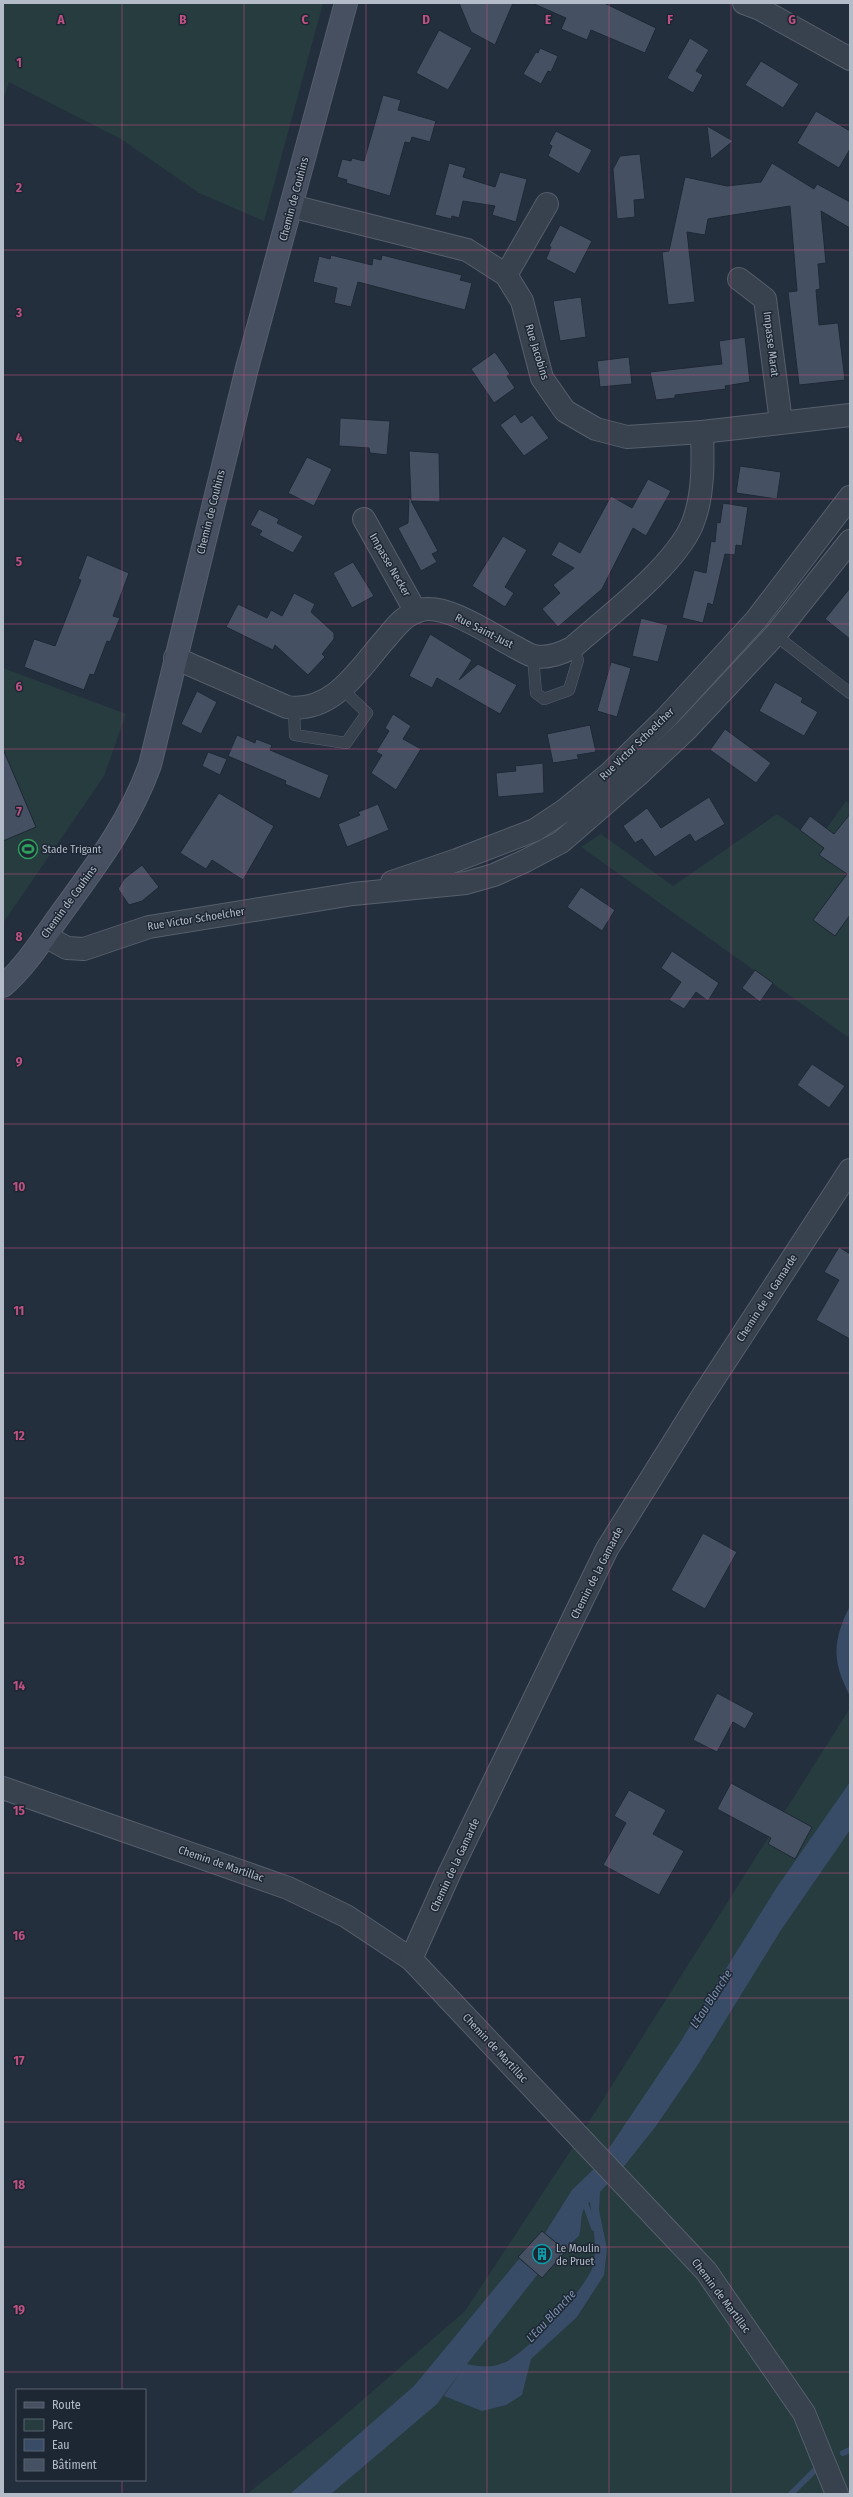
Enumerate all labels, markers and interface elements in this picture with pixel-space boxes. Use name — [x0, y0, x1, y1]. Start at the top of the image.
text: A — [56, 12, 65, 27]
text: B — [179, 12, 187, 27]
text: C — [302, 12, 309, 27]
text: D — [422, 12, 430, 27]
text: E — [545, 12, 551, 27]
text: F — [667, 12, 673, 27]
text: G — [788, 12, 796, 27]
text: 1 — [16, 55, 22, 70]
street label: Chemin de Couhins — [277, 155, 312, 242]
text: 2 — [15, 180, 22, 195]
text: 3 — [15, 305, 22, 320]
street label: Impasse Marat — [761, 311, 781, 378]
street label: Rue Jacobins — [522, 323, 552, 382]
text: 4 — [16, 430, 23, 445]
street label: Chemin de Couhins — [194, 468, 228, 555]
street label: Impasse Necker — [367, 531, 413, 599]
text: 5 — [16, 554, 22, 569]
street label: Rue Saint-Just — [453, 611, 516, 651]
text: 6 — [16, 679, 23, 694]
street label: Rue Victor Schoelcher — [597, 705, 677, 783]
text: 7 — [16, 804, 22, 819]
sports icon: Stade Trigant — [17, 838, 39, 860]
place label: Stade Trigant — [42, 843, 102, 856]
street label: Chemin de Couhins — [38, 863, 100, 941]
street label: Rue Victor Schoelcher — [146, 905, 246, 933]
text: 8 — [16, 929, 23, 944]
text: 9 — [16, 1054, 23, 1069]
text: 10 — [13, 1179, 25, 1194]
street label: Chemin de la Gamarde — [734, 1252, 800, 1344]
text: 11 — [14, 1303, 24, 1318]
text: 12 — [13, 1428, 25, 1443]
street label: Chemin de la Gamarde — [568, 1525, 626, 1621]
text: 13 — [13, 1553, 25, 1568]
text: 14 — [13, 1678, 25, 1693]
text: 15 — [13, 1803, 25, 1818]
street label: Chemin de la Gamarde — [428, 1816, 482, 1914]
street label: Chemin de Martillac — [177, 1843, 266, 1885]
text: 16 — [13, 1928, 25, 1943]
water label: L'Eau Blanche — [687, 1967, 735, 2031]
street label: Chemin de Martillac — [460, 2011, 530, 2085]
text: 17 — [13, 2053, 25, 2068]
text: 18 — [13, 2177, 25, 2192]
place label: Le Moulin de Pruet — [556, 2242, 599, 2268]
building icon: Le Moulin de Pruet — [531, 2243, 553, 2265]
street label: Chemin de Martillac — [689, 2256, 753, 2336]
water label: L'Eau Blanche — [523, 2287, 579, 2345]
text: 19 — [13, 2302, 25, 2317]
legend — [16, 2389, 146, 2481]
text: Route — [52, 2398, 81, 2412]
text: Parc — [52, 2418, 73, 2432]
text: Eau — [52, 2438, 70, 2452]
text: Bâtiment — [52, 2458, 97, 2472]

